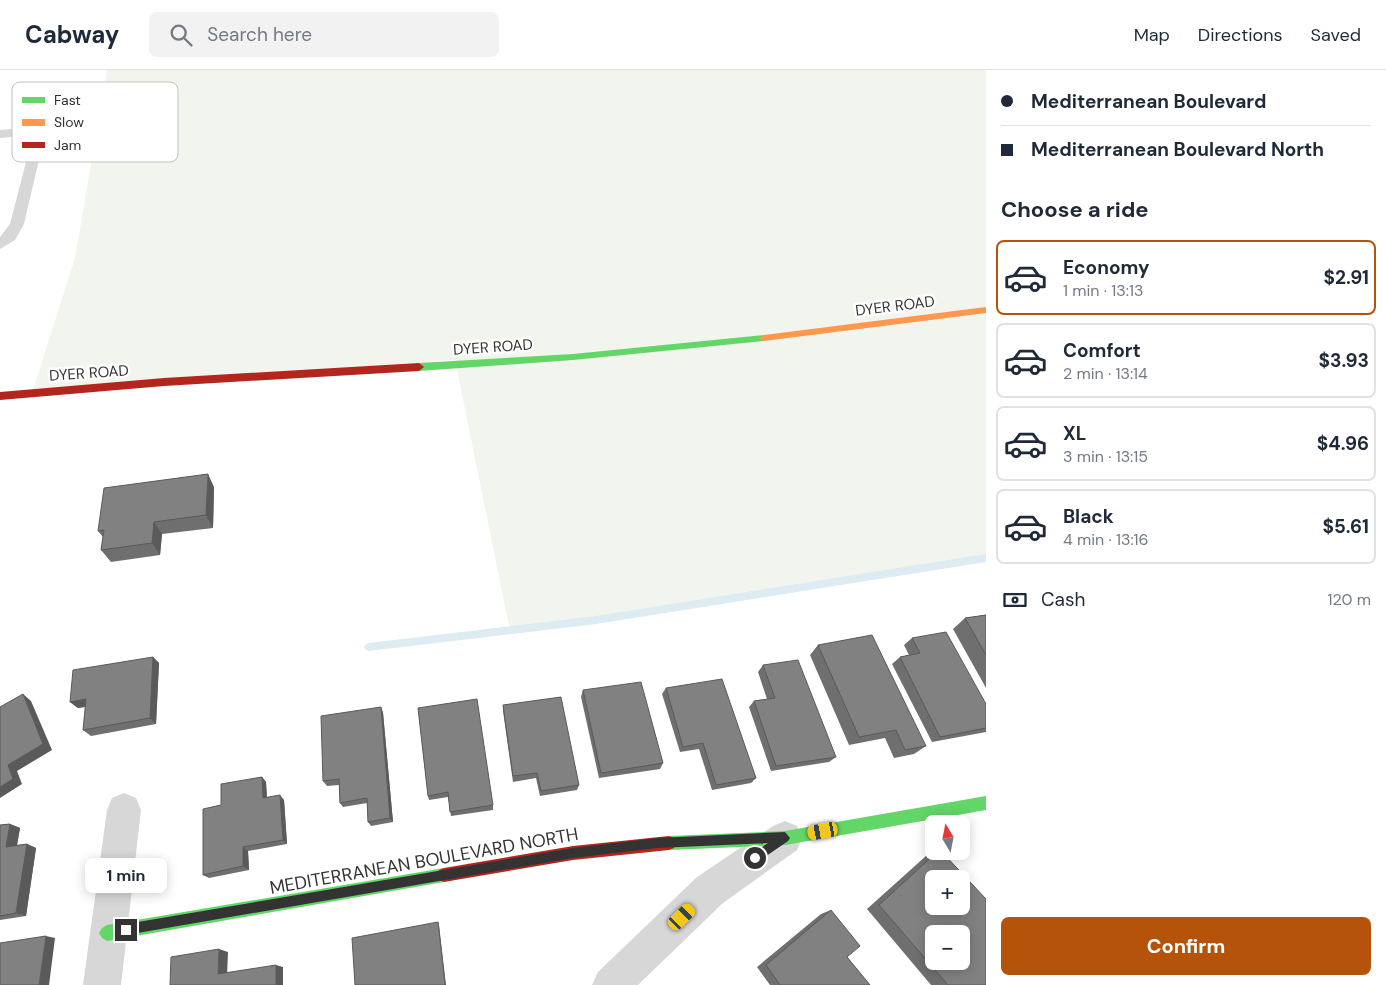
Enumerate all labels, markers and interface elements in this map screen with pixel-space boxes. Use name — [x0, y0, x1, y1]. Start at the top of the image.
search box — [149, 12, 499, 57]
text: Cabway — [25, 19, 119, 50]
icon: search — [167, 21, 195, 49]
text: Search here — [207, 22, 312, 47]
text: Map — [1134, 23, 1170, 47]
text: Directions — [1198, 23, 1283, 47]
text: Saved — [1311, 23, 1361, 47]
legend — [12, 82, 178, 162]
text: Mediterranean Boulevard — [1031, 89, 1266, 114]
text: Fast — [54, 91, 81, 109]
text: Slow — [54, 113, 84, 131]
text: Jam — [54, 136, 81, 154]
text: Mediterranean Boulevard North — [1031, 137, 1324, 162]
text: Choose a ride — [1001, 195, 1149, 224]
icon: car — [1003, 255, 1048, 300]
text: Economy — [1063, 255, 1150, 280]
text: $2.91 — [1323, 265, 1369, 290]
text: 1 min · 13:13 — [1063, 280, 1143, 301]
street label: DYER ROAD — [854, 291, 936, 321]
street label: DYER ROAD — [453, 334, 533, 360]
icon: car — [1003, 338, 1048, 383]
text: Comfort — [1063, 338, 1141, 363]
text: $3.93 — [1318, 348, 1369, 373]
street label: DYER ROAD — [49, 360, 129, 386]
text: 2 min · 13:14 — [1063, 363, 1148, 384]
icon: car — [1003, 421, 1048, 466]
text: XL — [1063, 421, 1086, 446]
text: $4.96 — [1317, 431, 1369, 456]
text: 3 min · 13:15 — [1063, 446, 1148, 467]
icon: car — [1003, 504, 1048, 549]
text: Black — [1063, 504, 1114, 529]
text: $5.61 — [1323, 514, 1369, 539]
text: 4 min · 13:16 — [1063, 529, 1149, 550]
icon: cash — [1001, 586, 1029, 614]
text: Cash — [1041, 587, 1085, 612]
text: 120 m — [1327, 589, 1371, 610]
north arrow — [925, 815, 970, 860]
map controls — [925, 815, 970, 970]
car — [806, 821, 839, 841]
street label: MEDITERRANEAN BOULEVARD NORTH — [268, 822, 580, 900]
route start — [744, 847, 766, 869]
callout: 1 min — [85, 858, 167, 892]
text: 1 min — [107, 865, 145, 886]
button: + — [925, 870, 970, 915]
car — [665, 901, 698, 933]
button: Confirm — [1001, 917, 1371, 975]
route end — [115, 919, 137, 941]
button: − — [925, 925, 970, 970]

